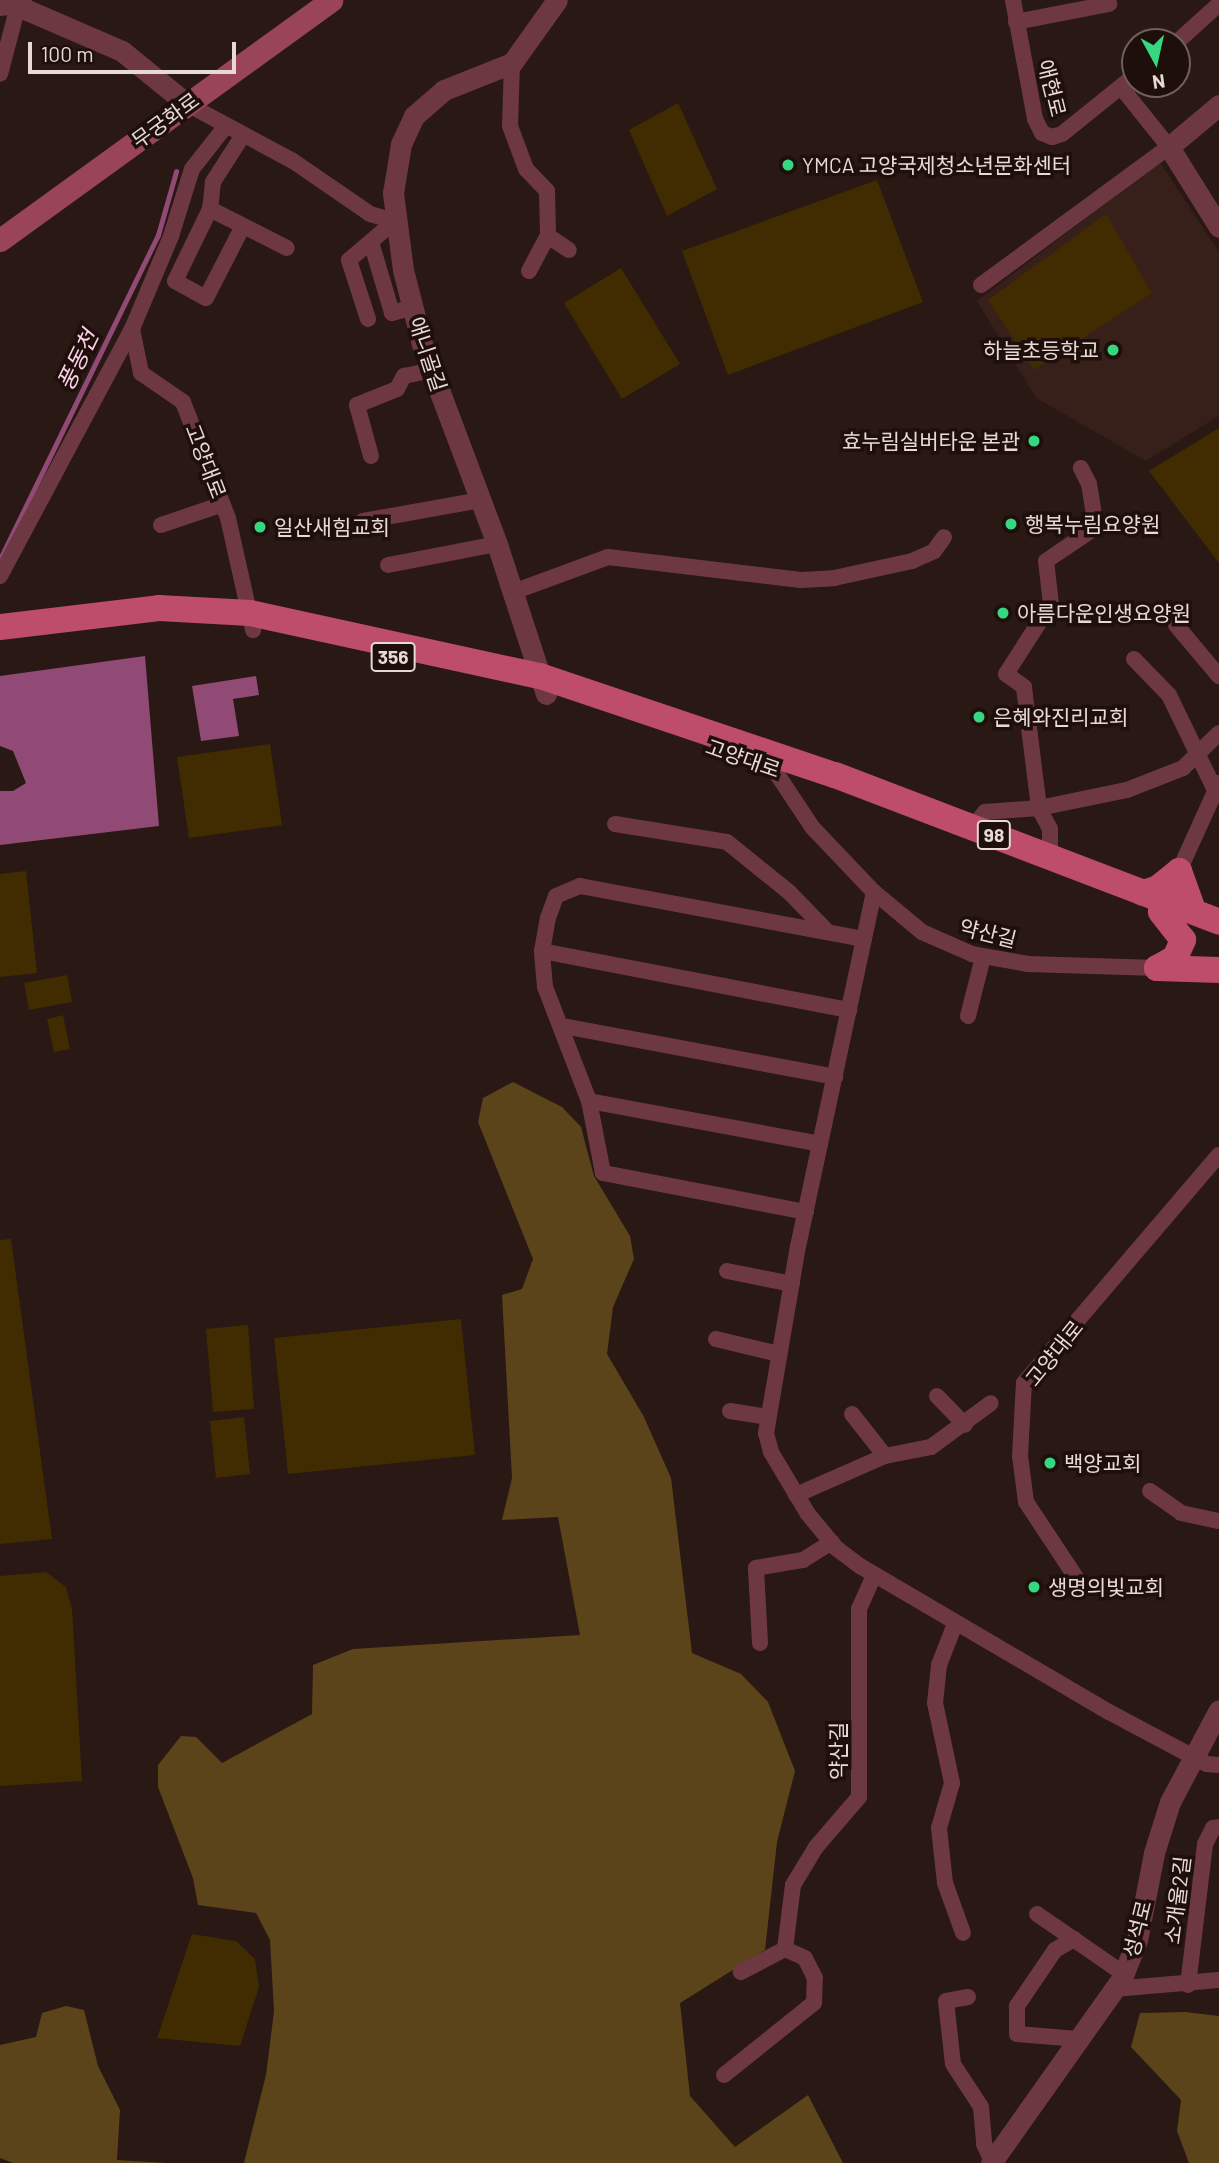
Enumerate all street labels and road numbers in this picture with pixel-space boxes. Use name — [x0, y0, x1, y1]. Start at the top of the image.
street label: 애현로 — [1033, 57, 1071, 119]
street label: 무궁화로 — [126, 87, 204, 153]
street label: 애니골길 — [404, 313, 452, 395]
street label: 고양대로 — [180, 420, 232, 502]
road number: 356 — [370, 642, 416, 672]
street label: 고양대로 — [702, 734, 784, 782]
road number: 98 — [976, 820, 1012, 850]
street label: 약산길 — [957, 914, 1019, 952]
street label: 고양대로 — [1020, 1315, 1088, 1391]
street label: 약산길 — [825, 1722, 851, 1780]
street label: 소개울2길 — [1159, 1855, 1195, 1945]
street label: 성석로 — [1118, 1898, 1156, 1960]

